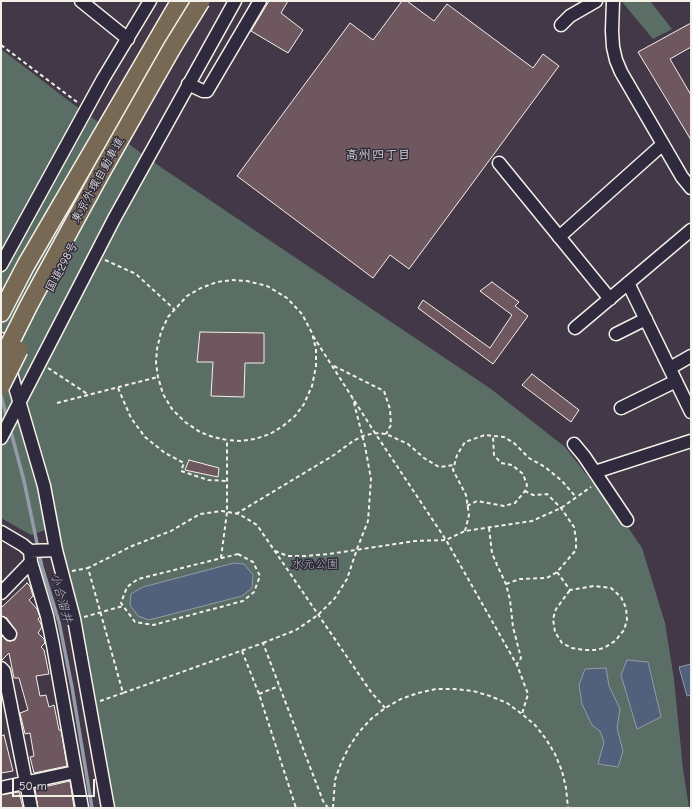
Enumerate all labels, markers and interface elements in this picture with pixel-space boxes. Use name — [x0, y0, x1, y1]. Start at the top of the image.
street label: 東京外環自動車道 — [68, 135, 128, 225]
district label: 高州四丁目 — [346, 147, 410, 163]
street label: 国道298号 — [43, 239, 81, 295]
park label: 水元公園 — [291, 558, 339, 572]
water label: 小合溜井 — [47, 571, 75, 625]
scale bar — [14, 771, 97, 797]
text: 50 m — [19, 779, 47, 793]

